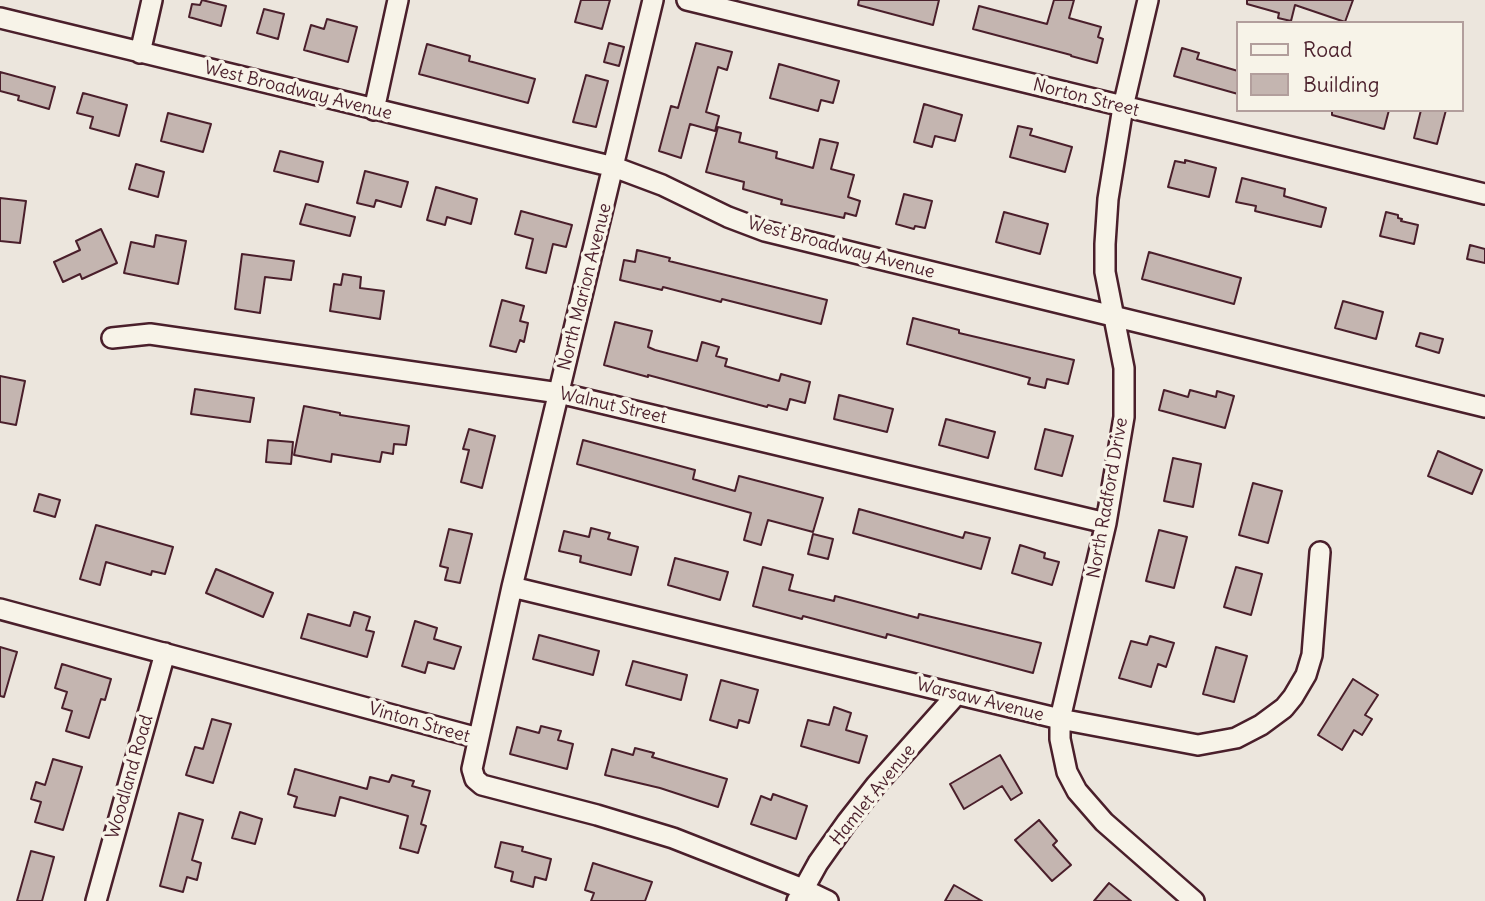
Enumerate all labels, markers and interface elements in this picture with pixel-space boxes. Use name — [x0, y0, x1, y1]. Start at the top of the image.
legend — [1236, 21, 1464, 112]
text: Road — [1303, 36, 1352, 63]
street label: West Broadway Avenue — [202, 57, 394, 125]
text: Building — [1303, 71, 1379, 98]
street label: Norton Street — [1031, 74, 1141, 122]
street label: North Marion Avenue — [554, 201, 616, 373]
street label: West Broadway Avenue — [745, 213, 937, 283]
street label: Walnut Street — [557, 383, 669, 429]
street label: North Radford Drive — [1083, 416, 1133, 580]
street label: Warsaw Avenue — [914, 674, 1046, 726]
street label: Vinton Street — [366, 698, 472, 748]
street label: Woodland Road — [102, 712, 158, 842]
street label: Hamlet Avenue — [826, 740, 920, 850]

